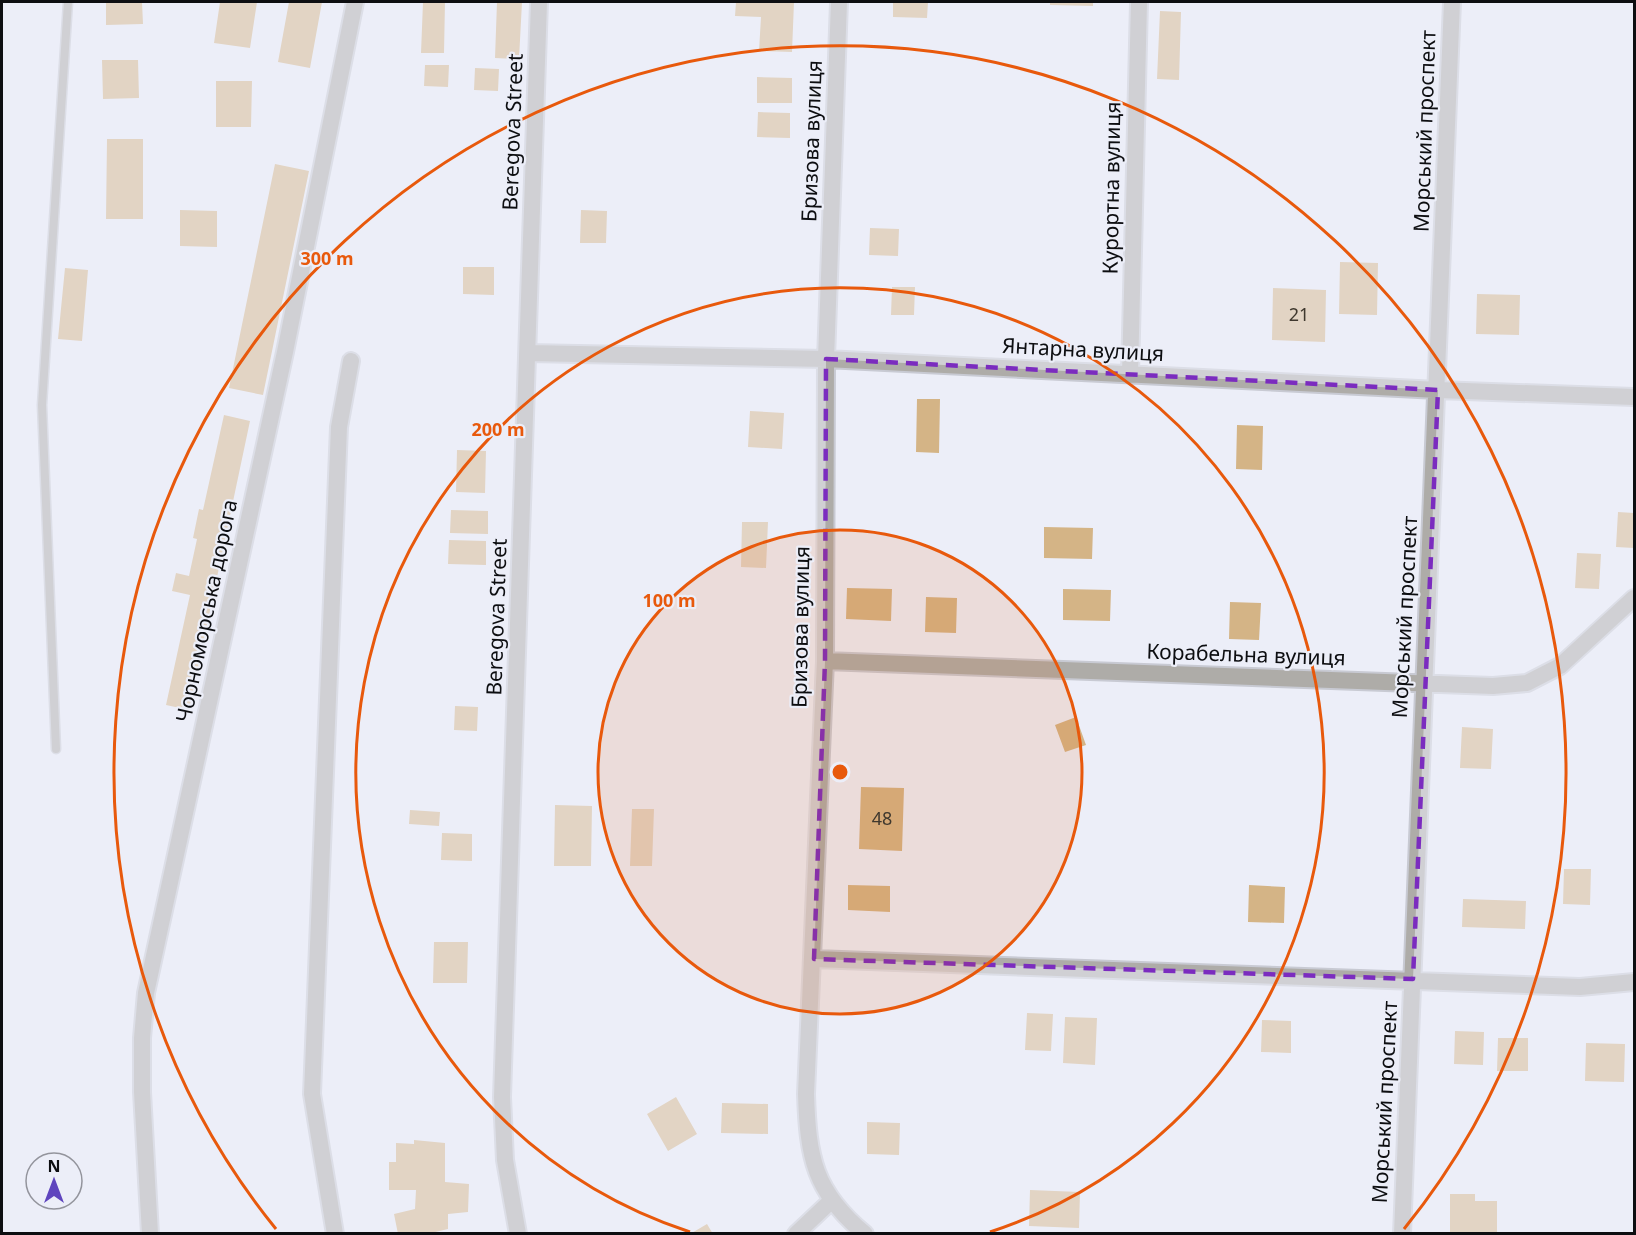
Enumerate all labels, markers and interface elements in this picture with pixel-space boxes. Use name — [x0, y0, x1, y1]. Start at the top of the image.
street label: Морський проспект — [1406, 29, 1442, 233]
street label: Beregova Street — [495, 52, 529, 211]
street label: Бризова вулиця — [794, 60, 828, 222]
street label: Курортна вулиця — [1095, 101, 1127, 275]
text: 300 m — [300, 246, 354, 270]
house number: 21 — [1289, 302, 1309, 326]
street label: Янтарна вулиця — [1001, 331, 1165, 367]
text: 200 m — [471, 417, 525, 441]
street label: Чорноморська дорога — [169, 497, 243, 725]
street label: Морський проспект — [1385, 515, 1423, 719]
street label: Beregova Street — [479, 537, 513, 696]
street label: Бризова вулиця — [785, 546, 815, 708]
text: 100 m — [642, 588, 696, 612]
street label: Корабельна вулиця — [1146, 637, 1346, 671]
centre of rings — [830, 762, 850, 782]
house number: 48 — [872, 806, 892, 830]
street label: Морський проспект — [1365, 1000, 1403, 1204]
north arrow — [24, 1151, 84, 1211]
text: N — [47, 1155, 61, 1177]

